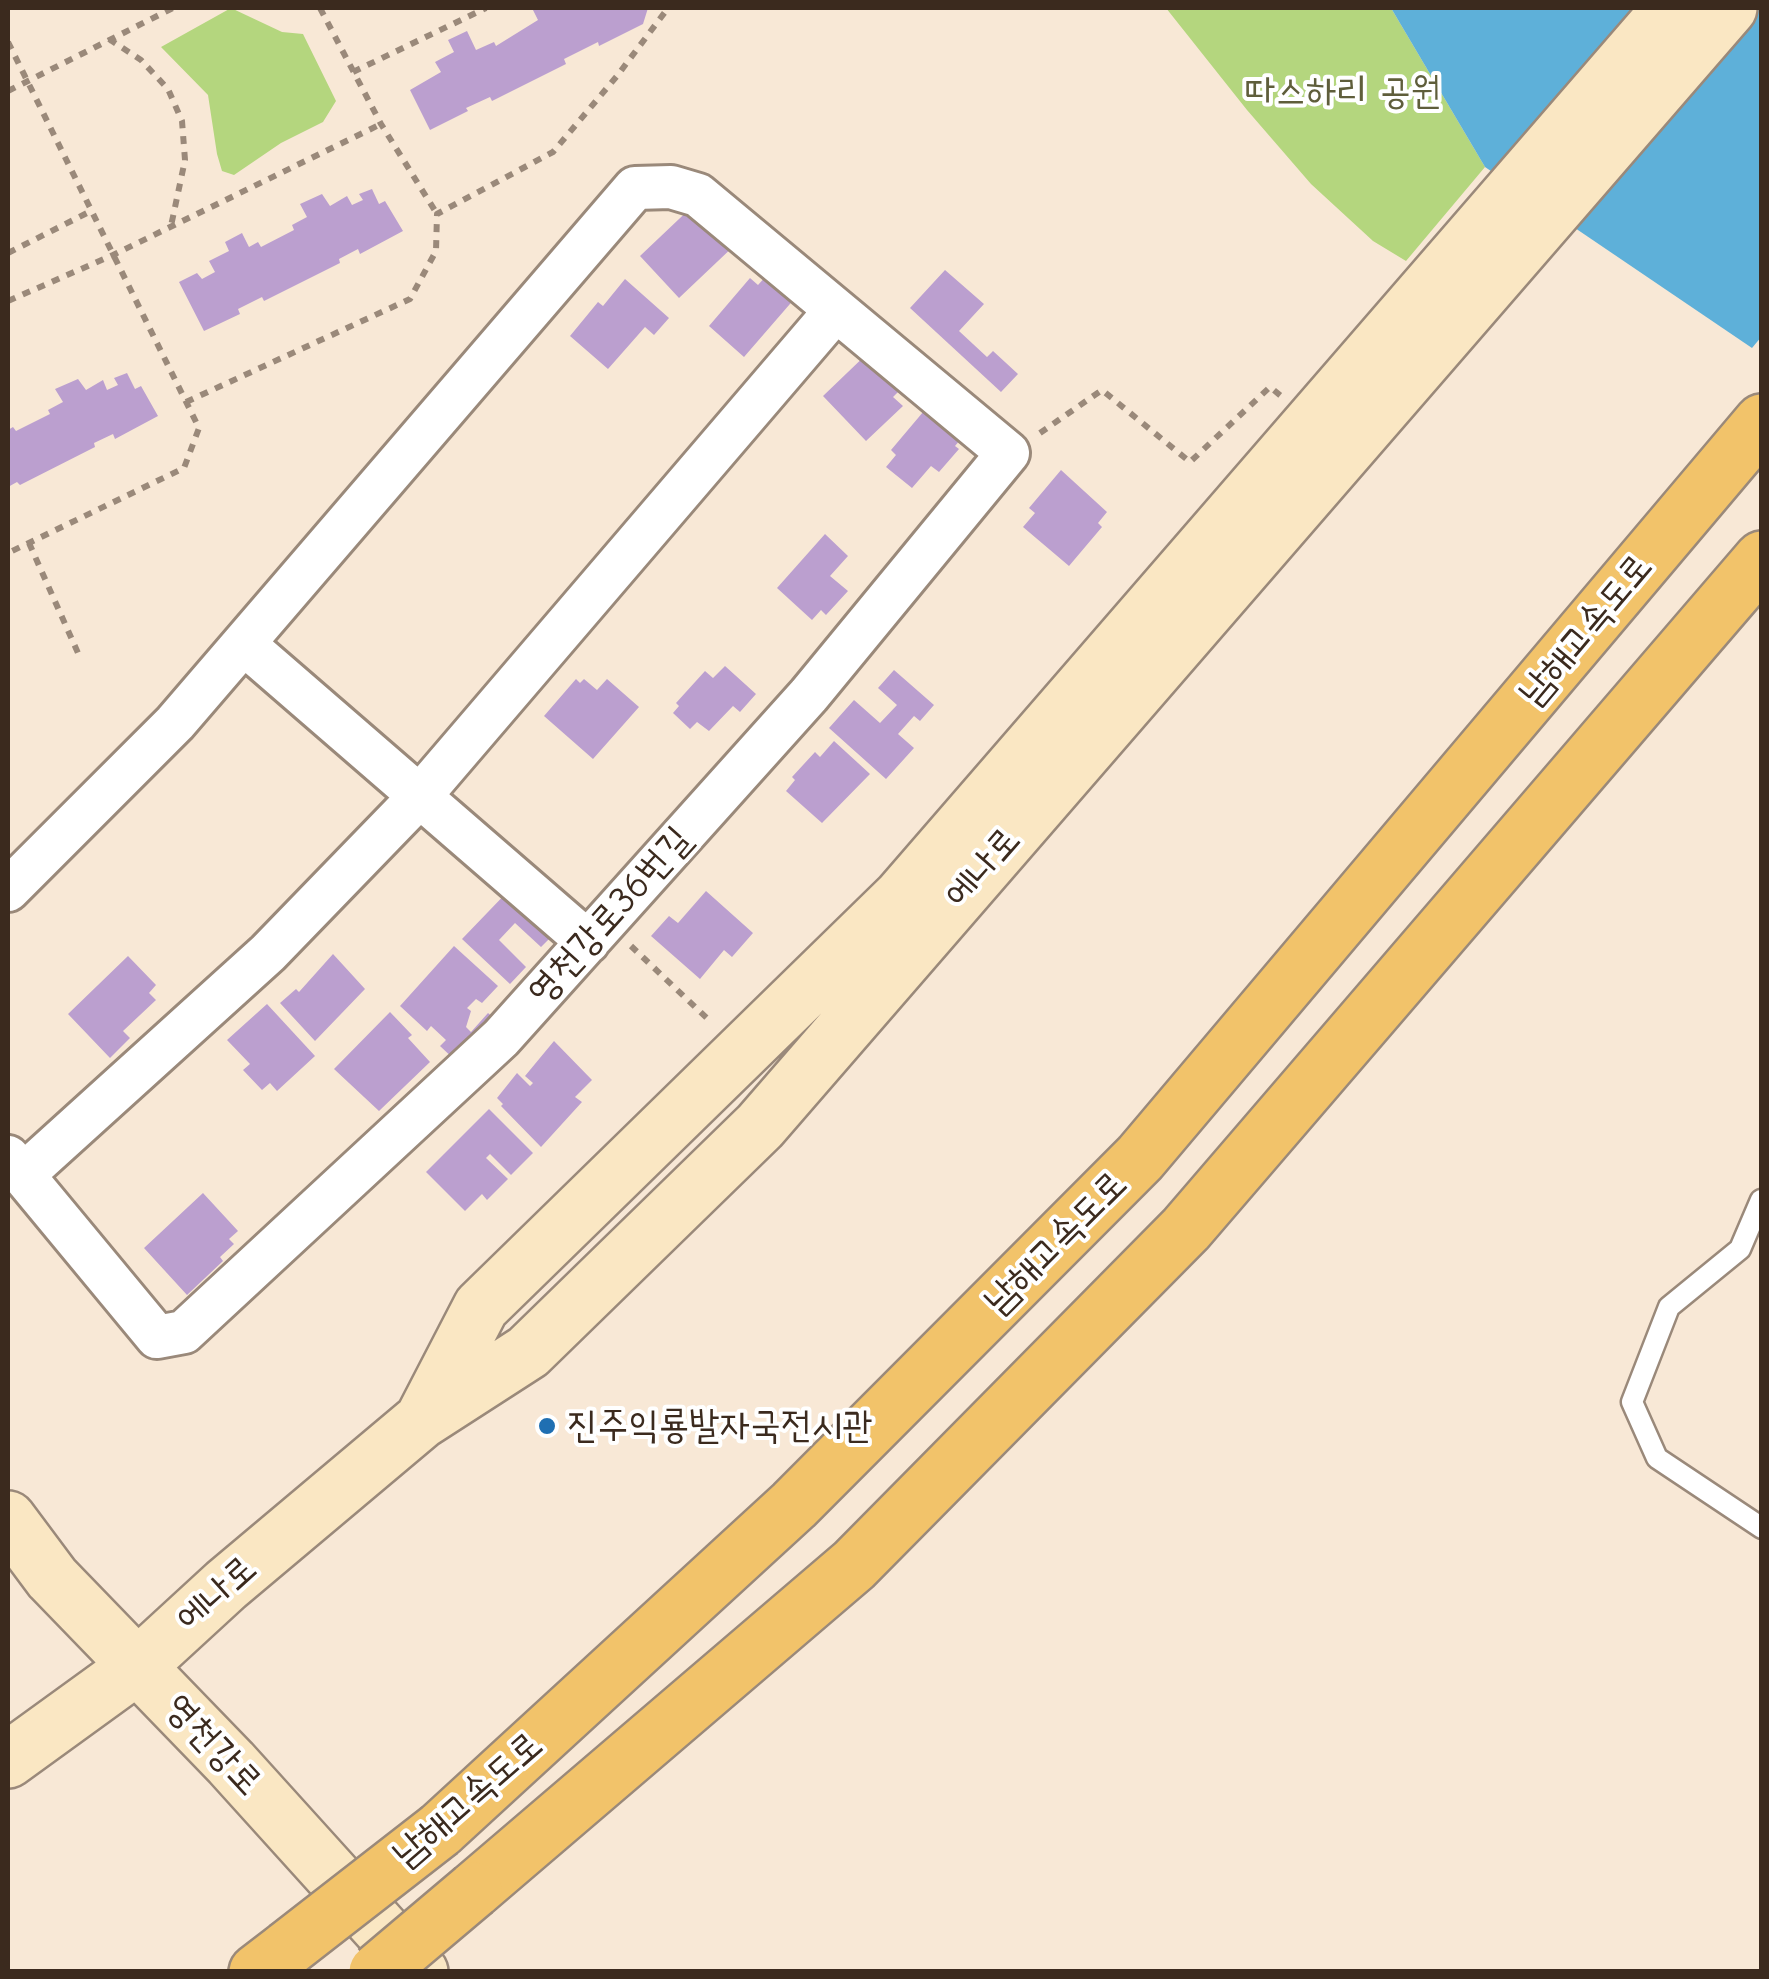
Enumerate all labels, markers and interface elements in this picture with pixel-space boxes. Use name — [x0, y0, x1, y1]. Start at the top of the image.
park label: 따스하리 공원 — [1245, 69, 1441, 115]
street label: 남해고속도로 — [1510, 545, 1662, 715]
street label: 영천강로36번길 — [518, 818, 702, 1014]
street label: 에나로 — [936, 818, 1030, 918]
street label: 남해고속도로 — [975, 1162, 1137, 1324]
place label: 진주익룡발자국전시관 — [567, 1403, 873, 1449]
marker: 진주익룡발자국전시관 — [536, 1415, 558, 1437]
street label: 에나로 — [168, 1546, 266, 1642]
street label: 영천강로 — [155, 1685, 271, 1805]
street label: 남해고속도로 — [384, 1723, 552, 1877]

